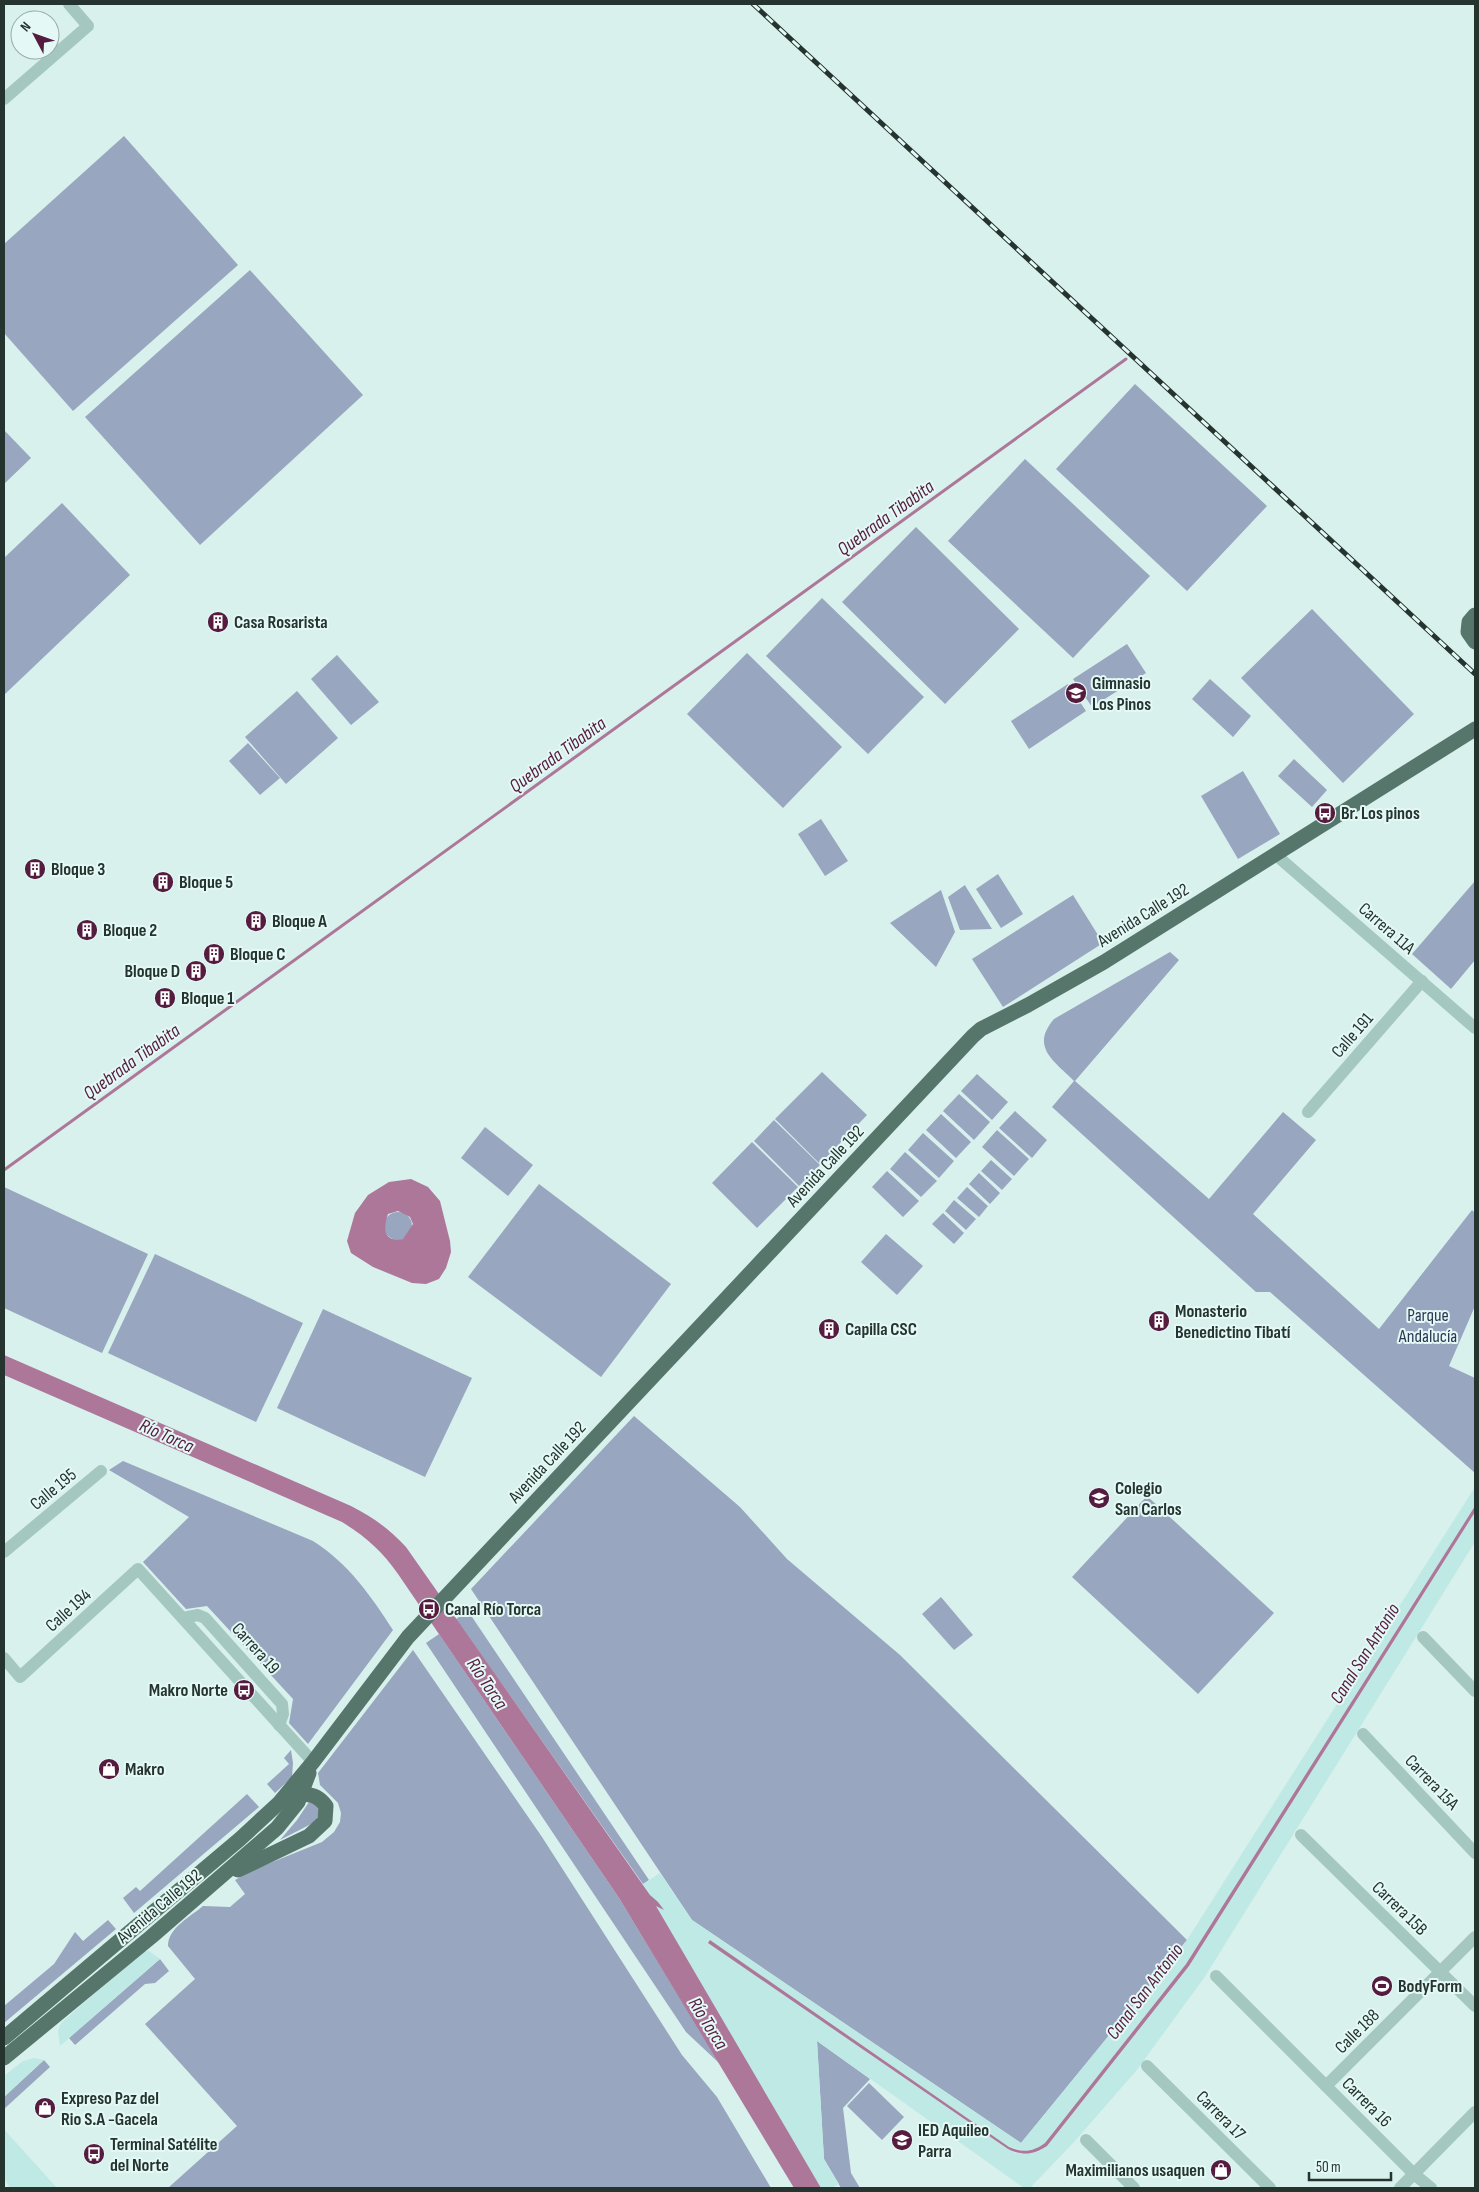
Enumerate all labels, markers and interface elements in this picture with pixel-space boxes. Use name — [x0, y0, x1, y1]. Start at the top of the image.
north arrow — [10, 10, 60, 60]
text: N — [17, 18, 34, 35]
water label: Quebrada Tibabita — [833, 475, 939, 561]
building icon: Casa Rosarista — [206, 610, 230, 634]
place label: Casa Rosarista — [234, 612, 328, 633]
place label: Gimnasio Los Pinos — [1092, 673, 1151, 715]
school or university icon: Gimnasio Los Pinos — [1064, 681, 1088, 705]
water label: Quebrada Tibabita — [505, 712, 611, 798]
bus stop icon: Br. Los pinos — [1313, 801, 1337, 825]
place label: Br. Los pinos — [1341, 803, 1420, 824]
building icon: Bloque 3 — [23, 857, 47, 881]
place label: Bloque 3 — [51, 859, 105, 880]
building icon: Bloque 5 — [151, 870, 175, 894]
place label: Bloque 5 — [179, 872, 233, 893]
street label: Avenida Calle 192 — [1093, 879, 1193, 952]
street label: Carrera 11A — [1354, 898, 1419, 959]
building icon: Bloque A — [244, 909, 268, 933]
place label: Bloque A — [272, 911, 327, 932]
building icon: Bloque 2 — [75, 918, 99, 942]
place label: Bloque 2 — [103, 920, 157, 941]
building icon: Bloque C — [202, 942, 226, 966]
place label: Bloque C — [230, 944, 285, 965]
building icon: Bloque D — [184, 959, 208, 983]
place label: Bloque D — [124, 961, 180, 982]
building icon: Bloque 1 — [153, 986, 177, 1010]
place label: Bloque 1 — [181, 988, 234, 1009]
street label: Calle 191 — [1327, 1008, 1378, 1062]
water label: Quebrada Tibabita — [79, 1019, 185, 1105]
street label: Avenida Calle 192 — [782, 1121, 868, 1212]
place label: Monasterio Benedictino Tibatí — [1175, 1301, 1291, 1343]
park label: Parque Andalucía — [1398, 1305, 1457, 1347]
building icon: Monasterio Benedictino Tibatí — [1147, 1309, 1171, 1333]
building icon: Capilla CSC — [817, 1317, 841, 1341]
place label: Capilla CSC — [845, 1319, 917, 1340]
water label: Río Torca — [136, 1414, 197, 1459]
street label: Avenida Calle 192 — [504, 1417, 590, 1508]
street label: Calle 195 — [26, 1464, 81, 1515]
place label: Colegio San Carlos — [1115, 1478, 1182, 1520]
school or university icon: Colegio San Carlos — [1087, 1486, 1111, 1510]
street label: Calle 194 — [41, 1584, 96, 1636]
bus stop icon: Canal Río Torca — [417, 1597, 441, 1621]
place label: Canal Río Torca — [445, 1599, 541, 1620]
water label: Canal San Antonio — [1325, 1599, 1405, 1708]
street label: Carrera 19 — [227, 1618, 284, 1678]
water label: Río Torca — [461, 1654, 512, 1714]
bus stop icon: Makro Norte — [232, 1678, 256, 1702]
place label: Makro Norte — [149, 1680, 228, 1701]
street label: Carrera 15A — [1400, 1750, 1463, 1814]
shop icon: Makro — [97, 1757, 121, 1781]
place label: Makro — [125, 1759, 165, 1780]
street label: Avenida Calle 192 — [112, 1865, 206, 1948]
street label: Carrera 15B — [1368, 1877, 1432, 1940]
water label: Canal San Antonio — [1102, 1939, 1189, 2044]
sports icon: BodyForm — [1370, 1974, 1394, 1998]
place label: BodyForm — [1398, 1976, 1462, 1997]
water label: Río Torca — [683, 1994, 733, 2054]
street label: Calle 188 — [1331, 2005, 1384, 2058]
street label: Carrera 16 — [1337, 2073, 1396, 2132]
street label: Carrera 17 — [1192, 2086, 1250, 2145]
place label: Expreso Paz del Rio S.A -Gacela — [61, 2088, 159, 2130]
shop icon: Expreso Paz del Rio S.A -Gacela — [33, 2096, 57, 2120]
place label: IED Aquileo Parra — [918, 2120, 989, 2162]
school or university icon: IED Aquileo Parra — [890, 2128, 914, 2152]
place label: Terminal Satélite del Norte — [110, 2134, 218, 2176]
bus stop icon: Terminal Satélite del Norte — [82, 2142, 106, 2166]
scale bar — [1309, 2150, 1392, 2182]
shop icon: Maximilianos usaquen — [1209, 2158, 1233, 2182]
text: 50 m — [1316, 2158, 1341, 2177]
place label: Maximilianos usaquen — [1065, 2160, 1205, 2181]

